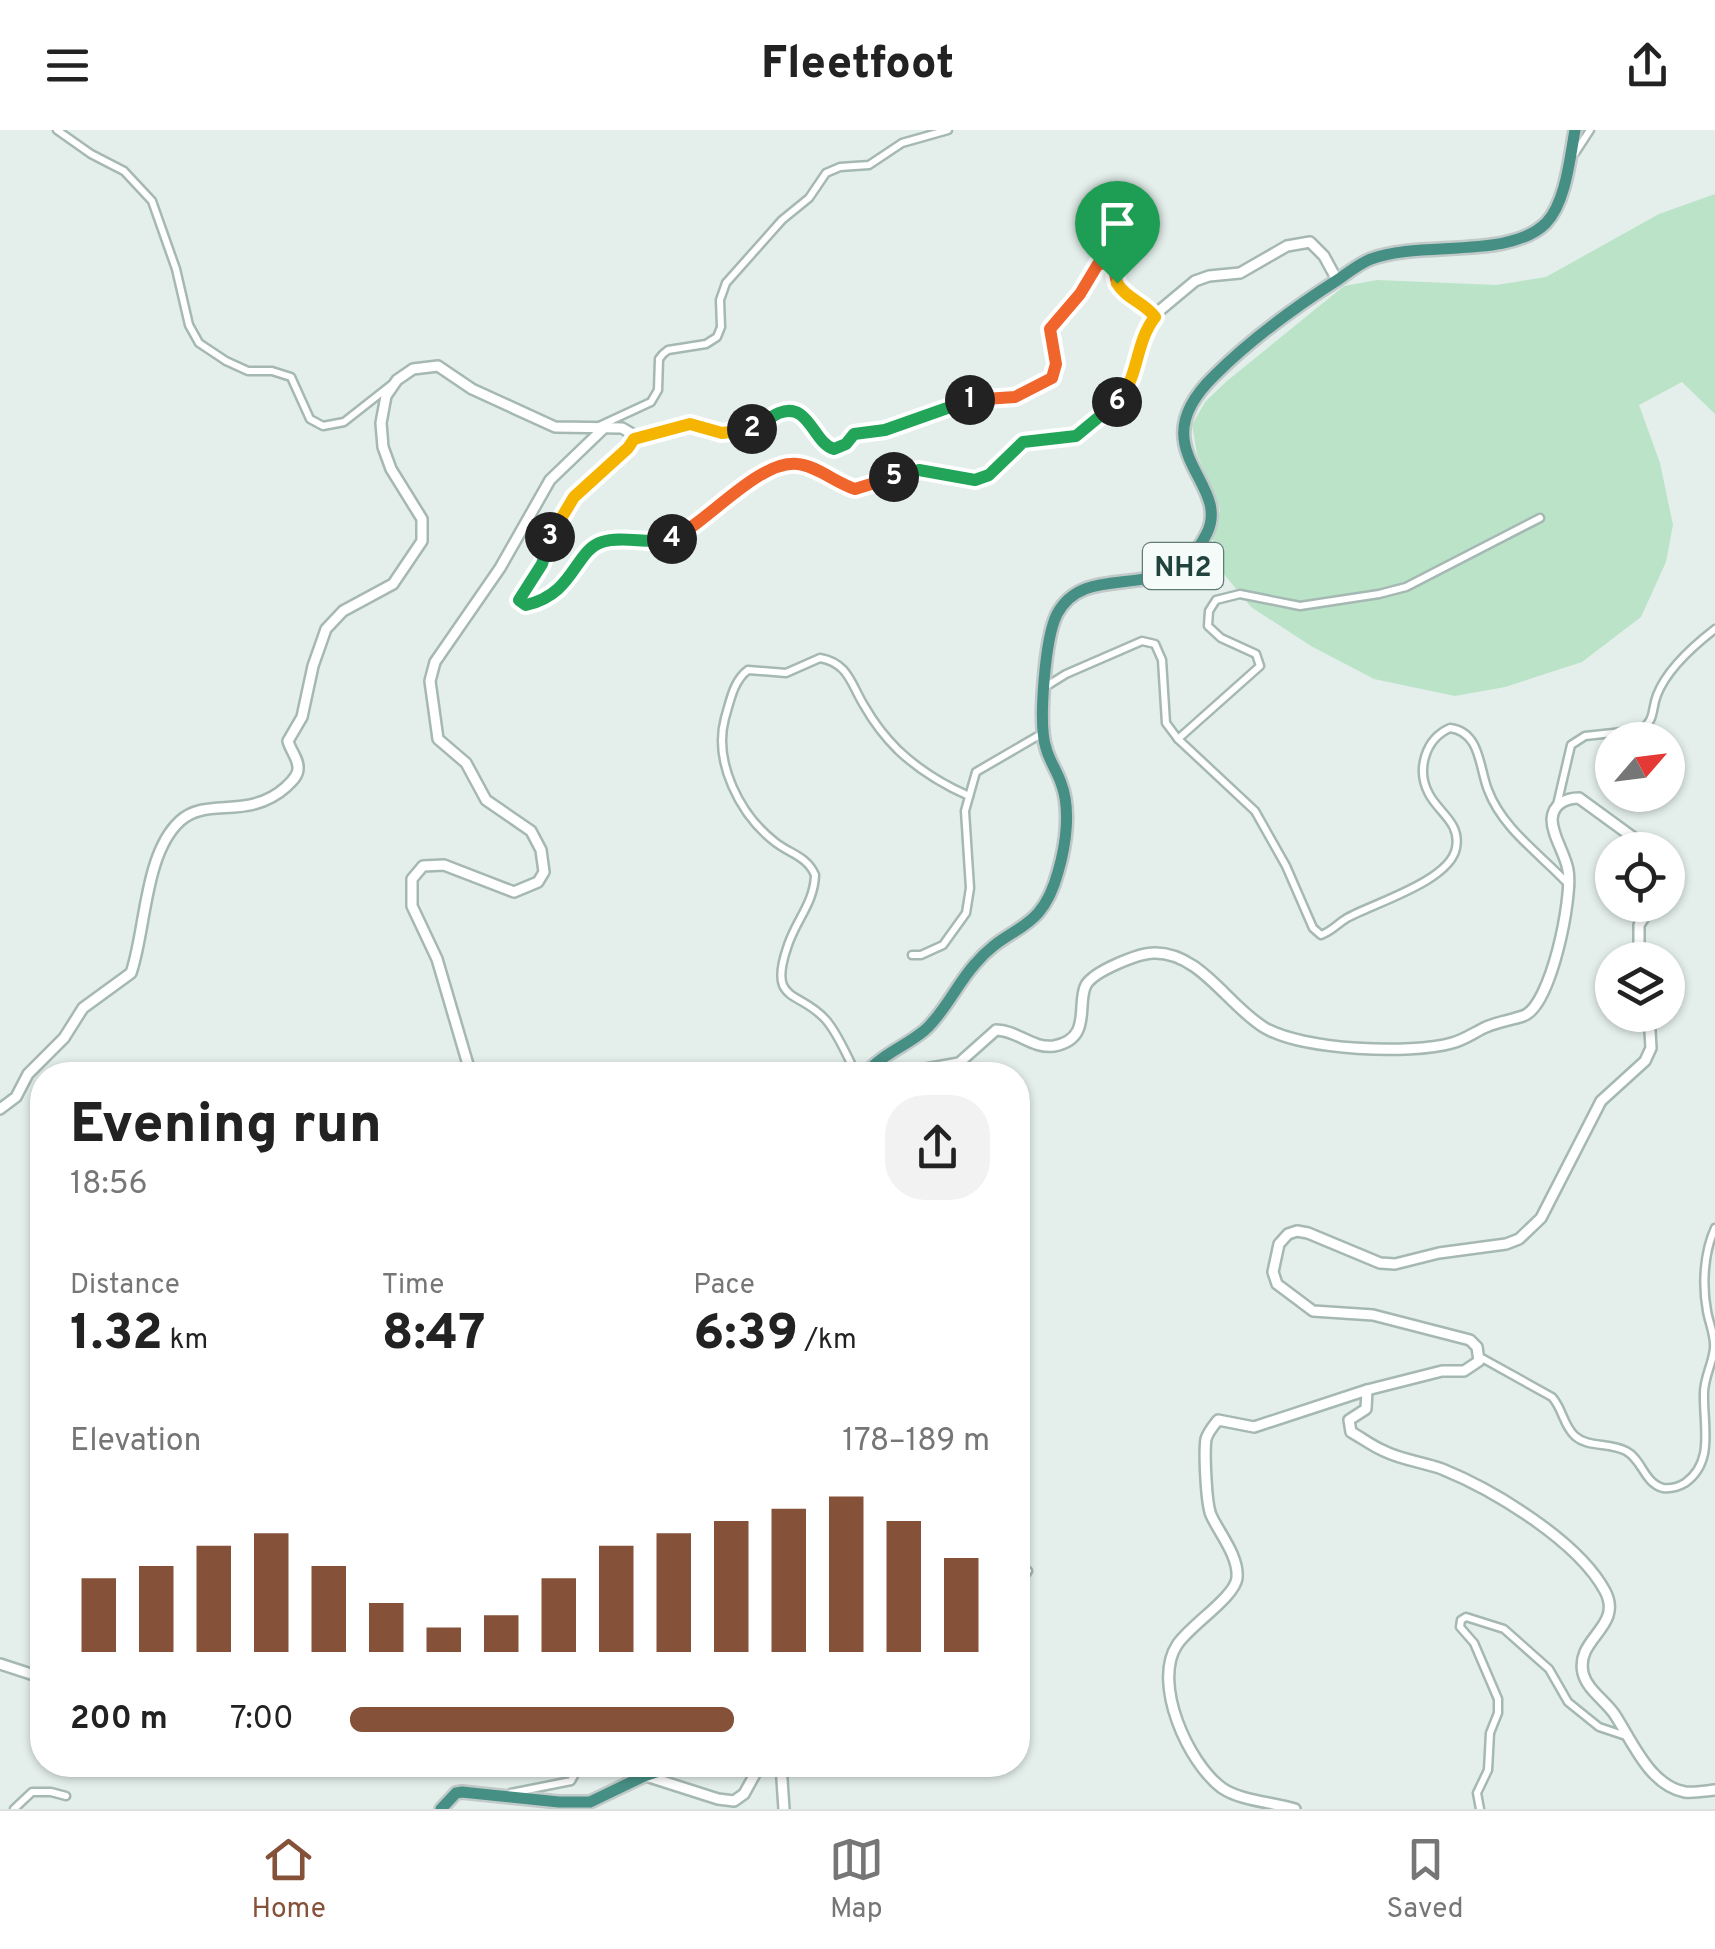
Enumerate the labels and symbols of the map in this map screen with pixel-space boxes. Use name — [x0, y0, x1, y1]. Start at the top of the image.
pin — [1075, 181, 1160, 284]
pin: 1 — [945, 375, 995, 425]
pin: 6 — [1092, 377, 1142, 427]
pin: 2 — [727, 404, 777, 454]
pin: 5 — [869, 452, 919, 502]
pin: 3 — [525, 512, 575, 562]
pin: 4 — [647, 514, 697, 564]
road number: NH2 — [1143, 543, 1223, 589]
north arrow — [1595, 722, 1685, 812]

